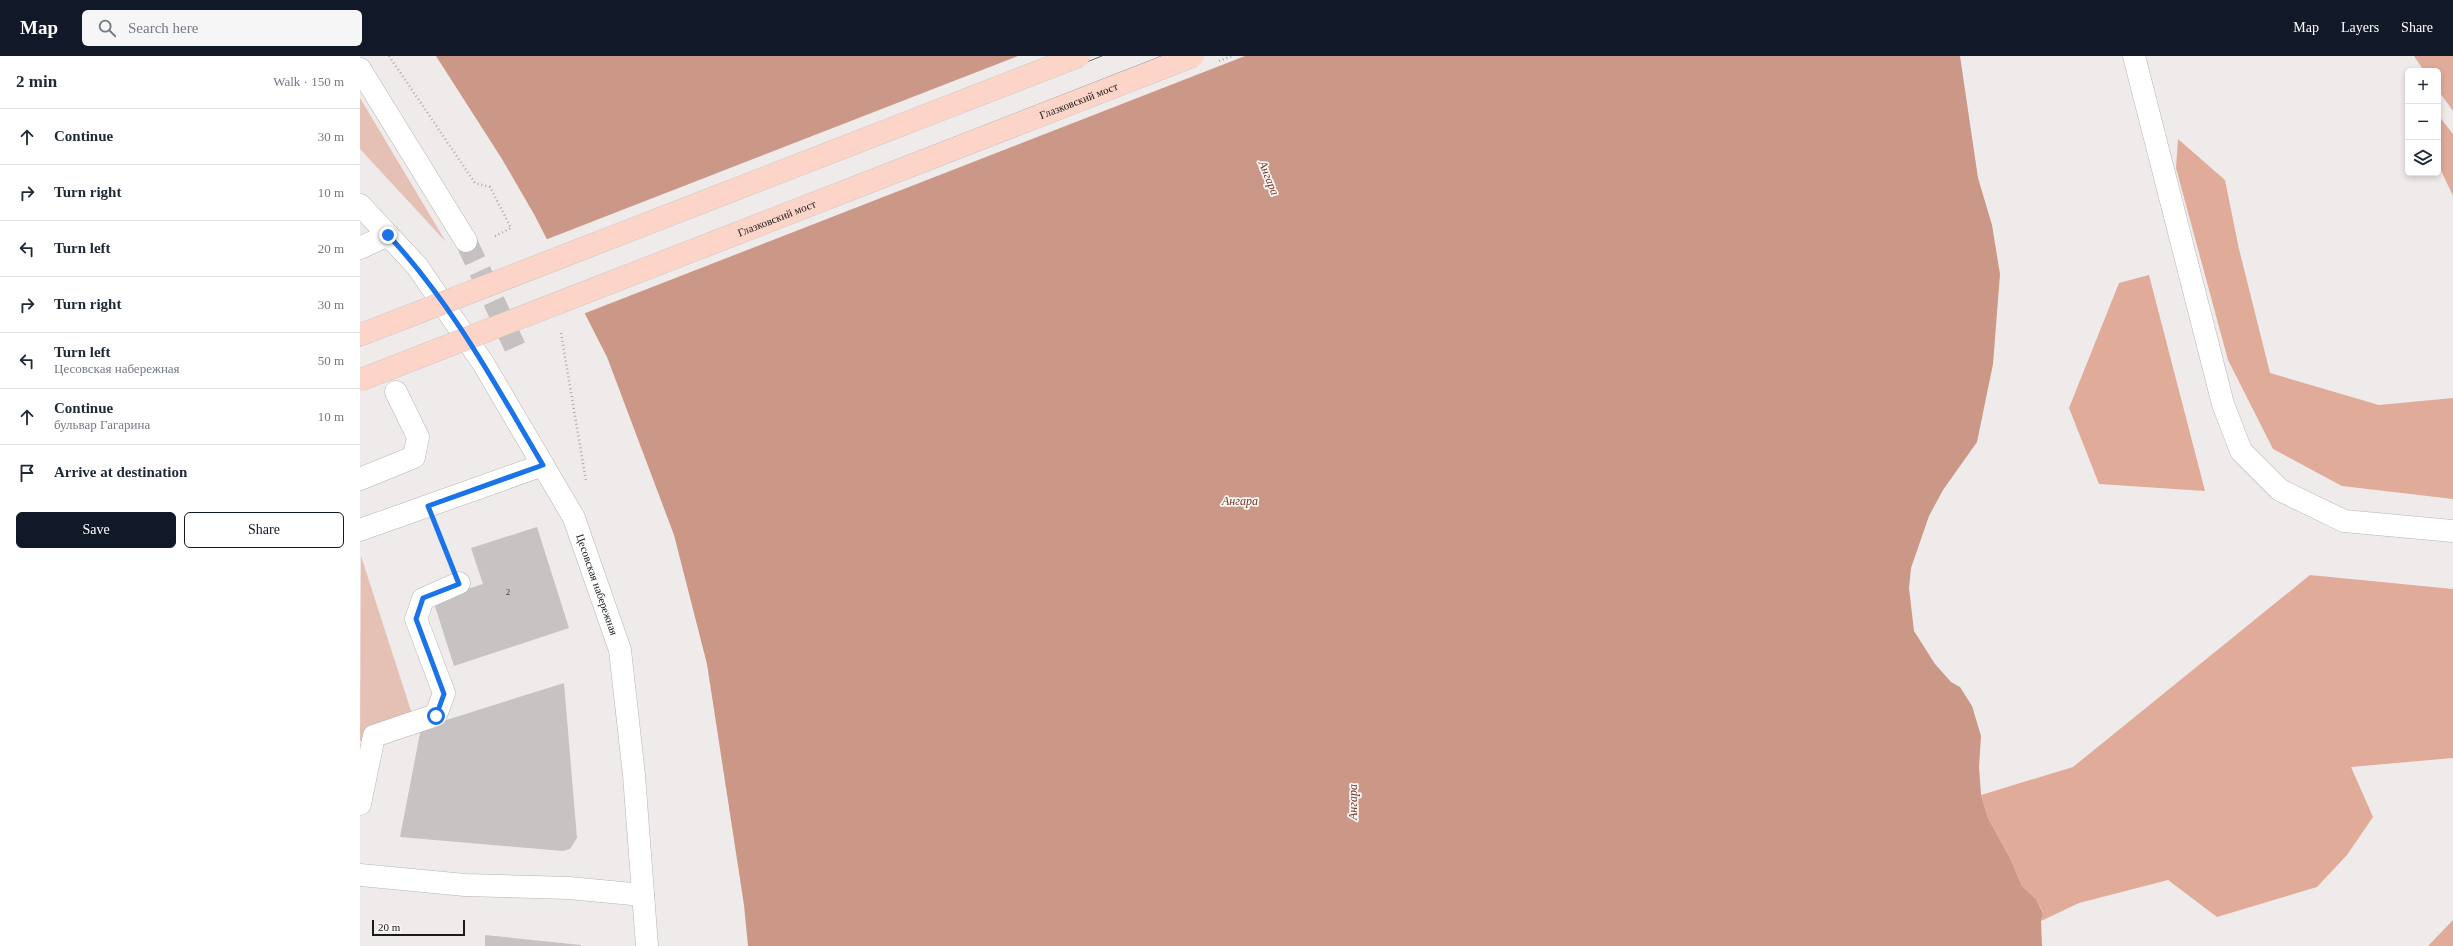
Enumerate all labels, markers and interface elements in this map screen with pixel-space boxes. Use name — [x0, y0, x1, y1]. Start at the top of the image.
search box — [82, 10, 362, 46]
text: Map — [20, 17, 58, 38]
icon: search — [96, 17, 118, 39]
text: Search here — [128, 20, 198, 36]
text: Map — [2293, 20, 2319, 35]
text: Layers — [2341, 20, 2379, 35]
text: Share — [2401, 20, 2433, 35]
map controls — [2405, 68, 2441, 176]
button: + — [2405, 68, 2441, 104]
text: 2 min — [16, 72, 57, 91]
text: Walk · 150 m — [273, 74, 344, 89]
street label: Глазковский мост — [1038, 80, 1120, 121]
button: − — [2405, 104, 2441, 140]
icon: ahead — [16, 126, 38, 148]
text: Continue — [54, 128, 113, 144]
text: 30 m — [318, 129, 344, 144]
button: layers — [2405, 140, 2441, 176]
water label: Ангара — [1255, 158, 1282, 197]
icon: right — [16, 182, 38, 204]
text: Turn right — [54, 184, 121, 200]
text: 10 m — [318, 185, 344, 200]
street label: Глазковский мост — [736, 197, 818, 239]
route end — [379, 226, 397, 244]
icon: left — [16, 238, 38, 260]
text: Turn left — [54, 240, 111, 256]
text: 20 m — [318, 241, 344, 256]
icon: right — [16, 294, 38, 316]
text: Turn right — [54, 296, 121, 312]
text: 30 m — [318, 297, 344, 312]
text: Turn left — [54, 344, 111, 360]
icon: left — [16, 350, 38, 372]
text: 50 m — [318, 353, 344, 368]
text: Цесовская набережная — [54, 361, 180, 376]
text: Continue — [54, 400, 113, 416]
icon: ahead — [16, 406, 38, 428]
text: 10 m — [318, 409, 344, 424]
text: бульвар Гагарина — [54, 417, 150, 432]
icon: arrive — [16, 462, 38, 484]
text: Arrive at destination — [54, 464, 187, 480]
water label: Ангара — [1221, 494, 1258, 508]
button: Save — [16, 512, 176, 548]
button: Share — [184, 512, 344, 548]
street label: Цесовская набережная — [574, 532, 620, 637]
house number: 2 — [506, 587, 510, 597]
route start — [427, 707, 445, 725]
water label: Ангара — [1346, 784, 1360, 821]
scale bar — [372, 918, 465, 937]
text: 20 m — [378, 921, 400, 933]

